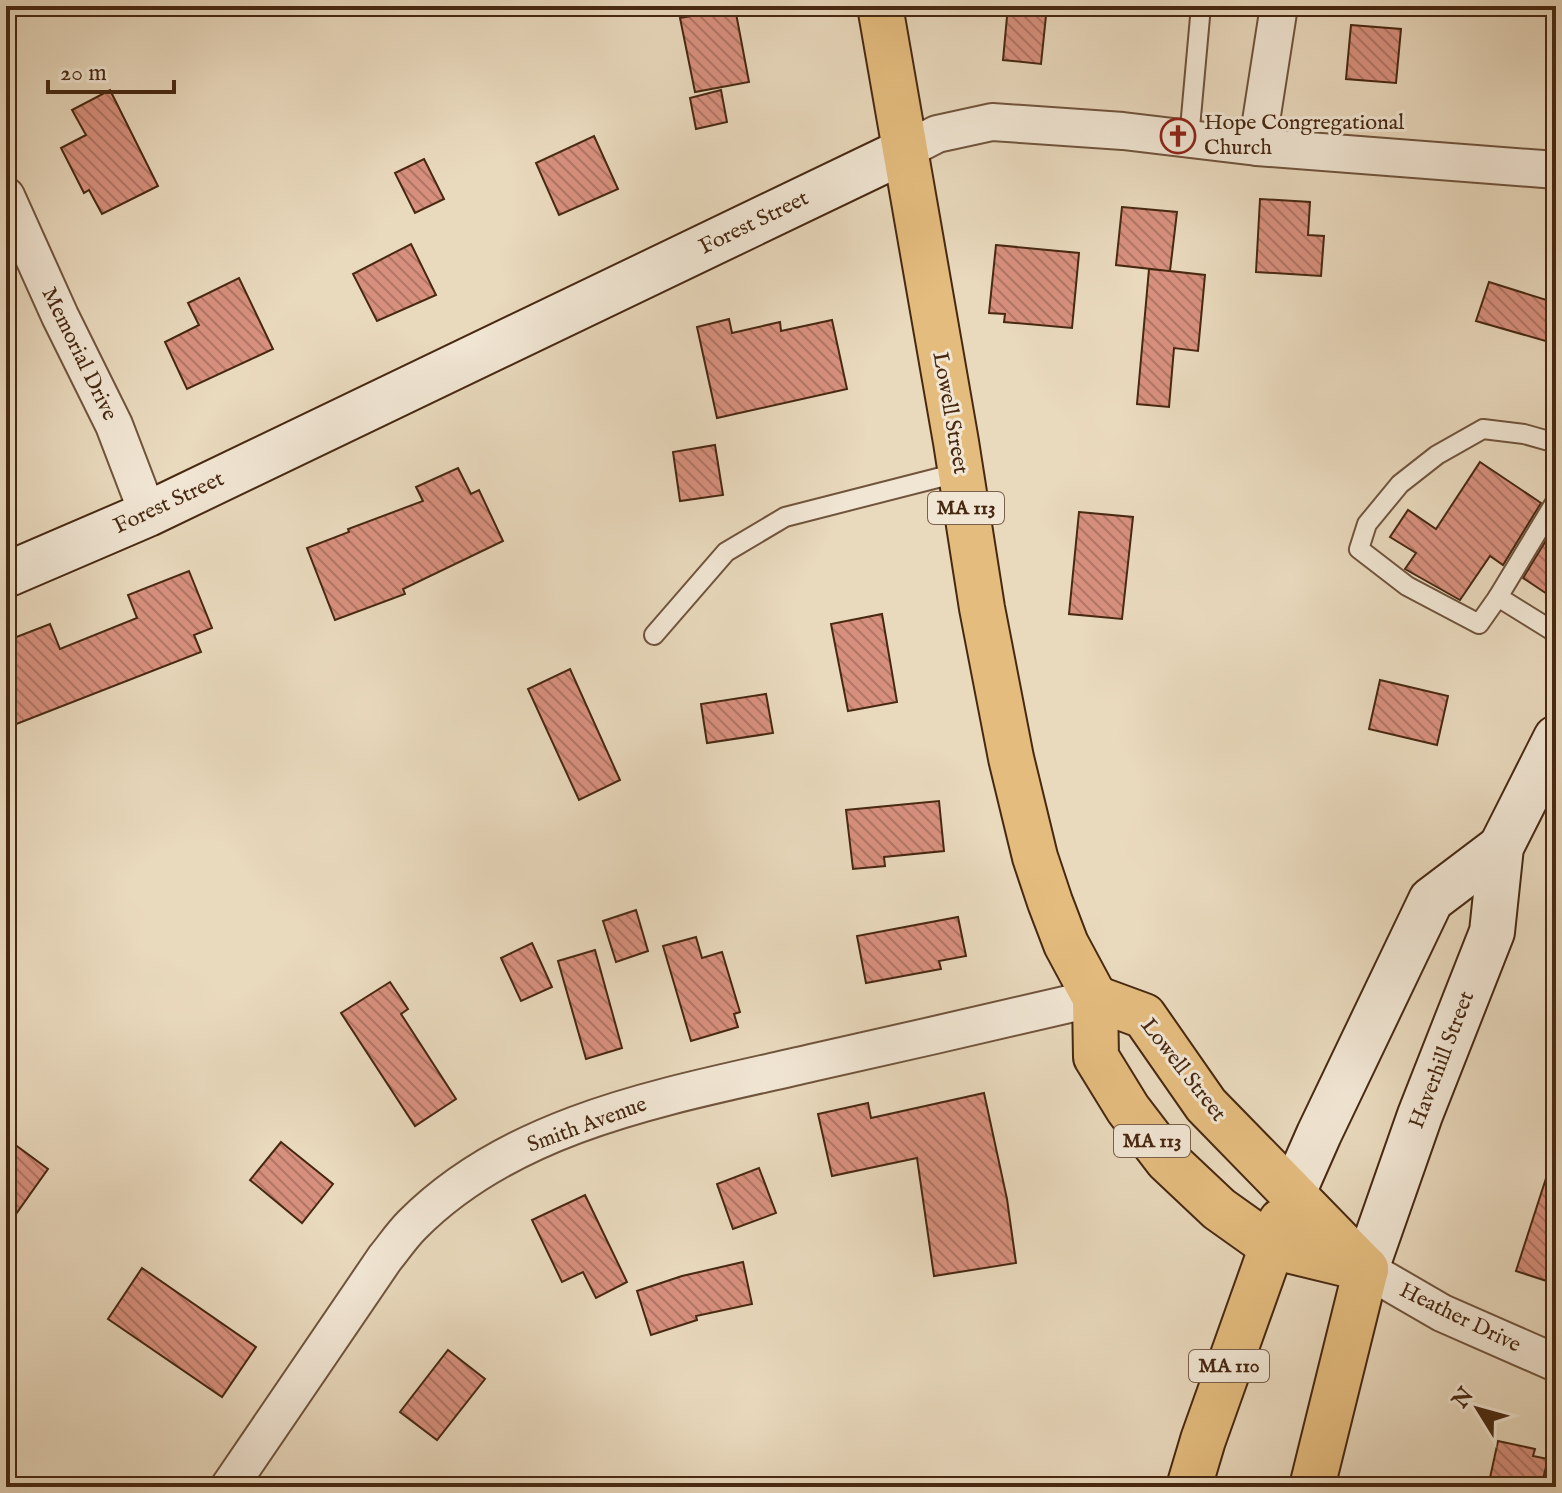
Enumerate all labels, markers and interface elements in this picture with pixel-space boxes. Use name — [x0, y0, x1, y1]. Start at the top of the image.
scale bar — [48, 44, 174, 94]
text: 20 m — [60, 58, 107, 89]
place label: Hope Congregational Church — [1204, 109, 1404, 162]
church icon: Hope Congregational Church — [1159, 117, 1197, 155]
street label: Forest Street — [695, 184, 814, 262]
street label: Memorial Drive — [35, 283, 123, 425]
street label: Lowell Street — [925, 350, 975, 477]
street label: Forest Street — [109, 465, 229, 541]
road number: MA 113 — [928, 492, 1004, 524]
street label: Haverhill Street — [1403, 987, 1481, 1133]
street label: Lowell Street — [1134, 1013, 1232, 1128]
street label: Smith Avenue — [523, 1090, 651, 1160]
road number: MA 113 — [1114, 1125, 1190, 1157]
street label: Heather Drive — [1395, 1277, 1525, 1359]
road number: MA 110 — [1189, 1350, 1269, 1382]
north arrow — [1438, 1369, 1518, 1449]
text: N — [1446, 1382, 1481, 1415]

